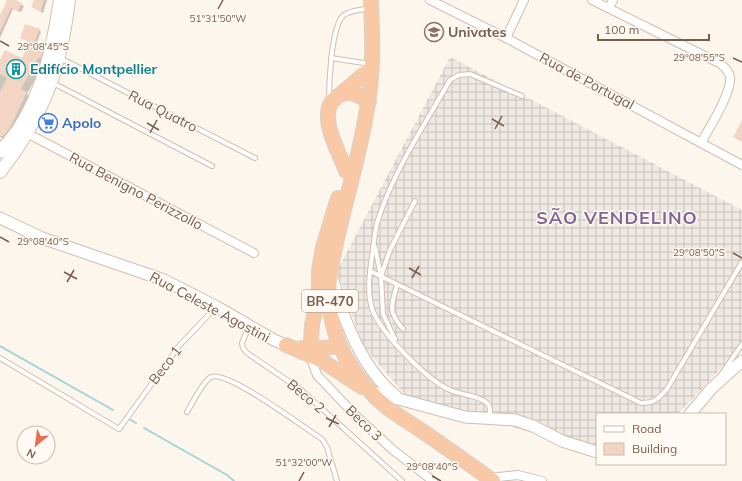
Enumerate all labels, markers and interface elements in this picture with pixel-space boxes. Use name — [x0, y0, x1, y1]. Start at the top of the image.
text: 51°31'50"W — [190, 12, 246, 25]
scale bar — [598, 16, 709, 42]
school or university icon: Univates — [423, 21, 445, 43]
text: 100 m — [604, 22, 639, 37]
place label: Univates — [448, 23, 507, 41]
text: 29°08'45"S — [17, 40, 69, 53]
street label: Rua de Portugal — [536, 48, 638, 114]
text: 29°08'55"S — [673, 51, 725, 64]
building icon: Edifício Montpellier — [5, 58, 27, 80]
place label: Edifício Montpellier — [30, 60, 157, 78]
street label: Rua Quatro — [126, 86, 200, 136]
supermarket icon: Apolo — [37, 112, 59, 134]
place label: Apolo — [62, 114, 101, 132]
street label: Rua Benigno Perizzollo — [66, 148, 206, 234]
district label: SÃO VENDELINO — [536, 206, 698, 229]
text: 29°08'40"S — [17, 235, 69, 248]
text: 29°08'50"S — [673, 246, 725, 259]
street label: Rua Celeste Agostini — [147, 268, 273, 346]
road number: BR-470 — [302, 290, 358, 312]
street label: Beco 1 — [145, 342, 185, 388]
street label: Beco 2 — [283, 375, 329, 417]
street label: Beco 3 — [342, 401, 386, 445]
legend — [596, 413, 726, 465]
text: Road — [632, 421, 661, 436]
north arrow — [16, 425, 56, 465]
text: Building — [632, 441, 677, 456]
text: N — [24, 446, 38, 462]
text: 51°32'00"W — [276, 456, 332, 469]
text: 29°08'40"S — [406, 460, 458, 473]

